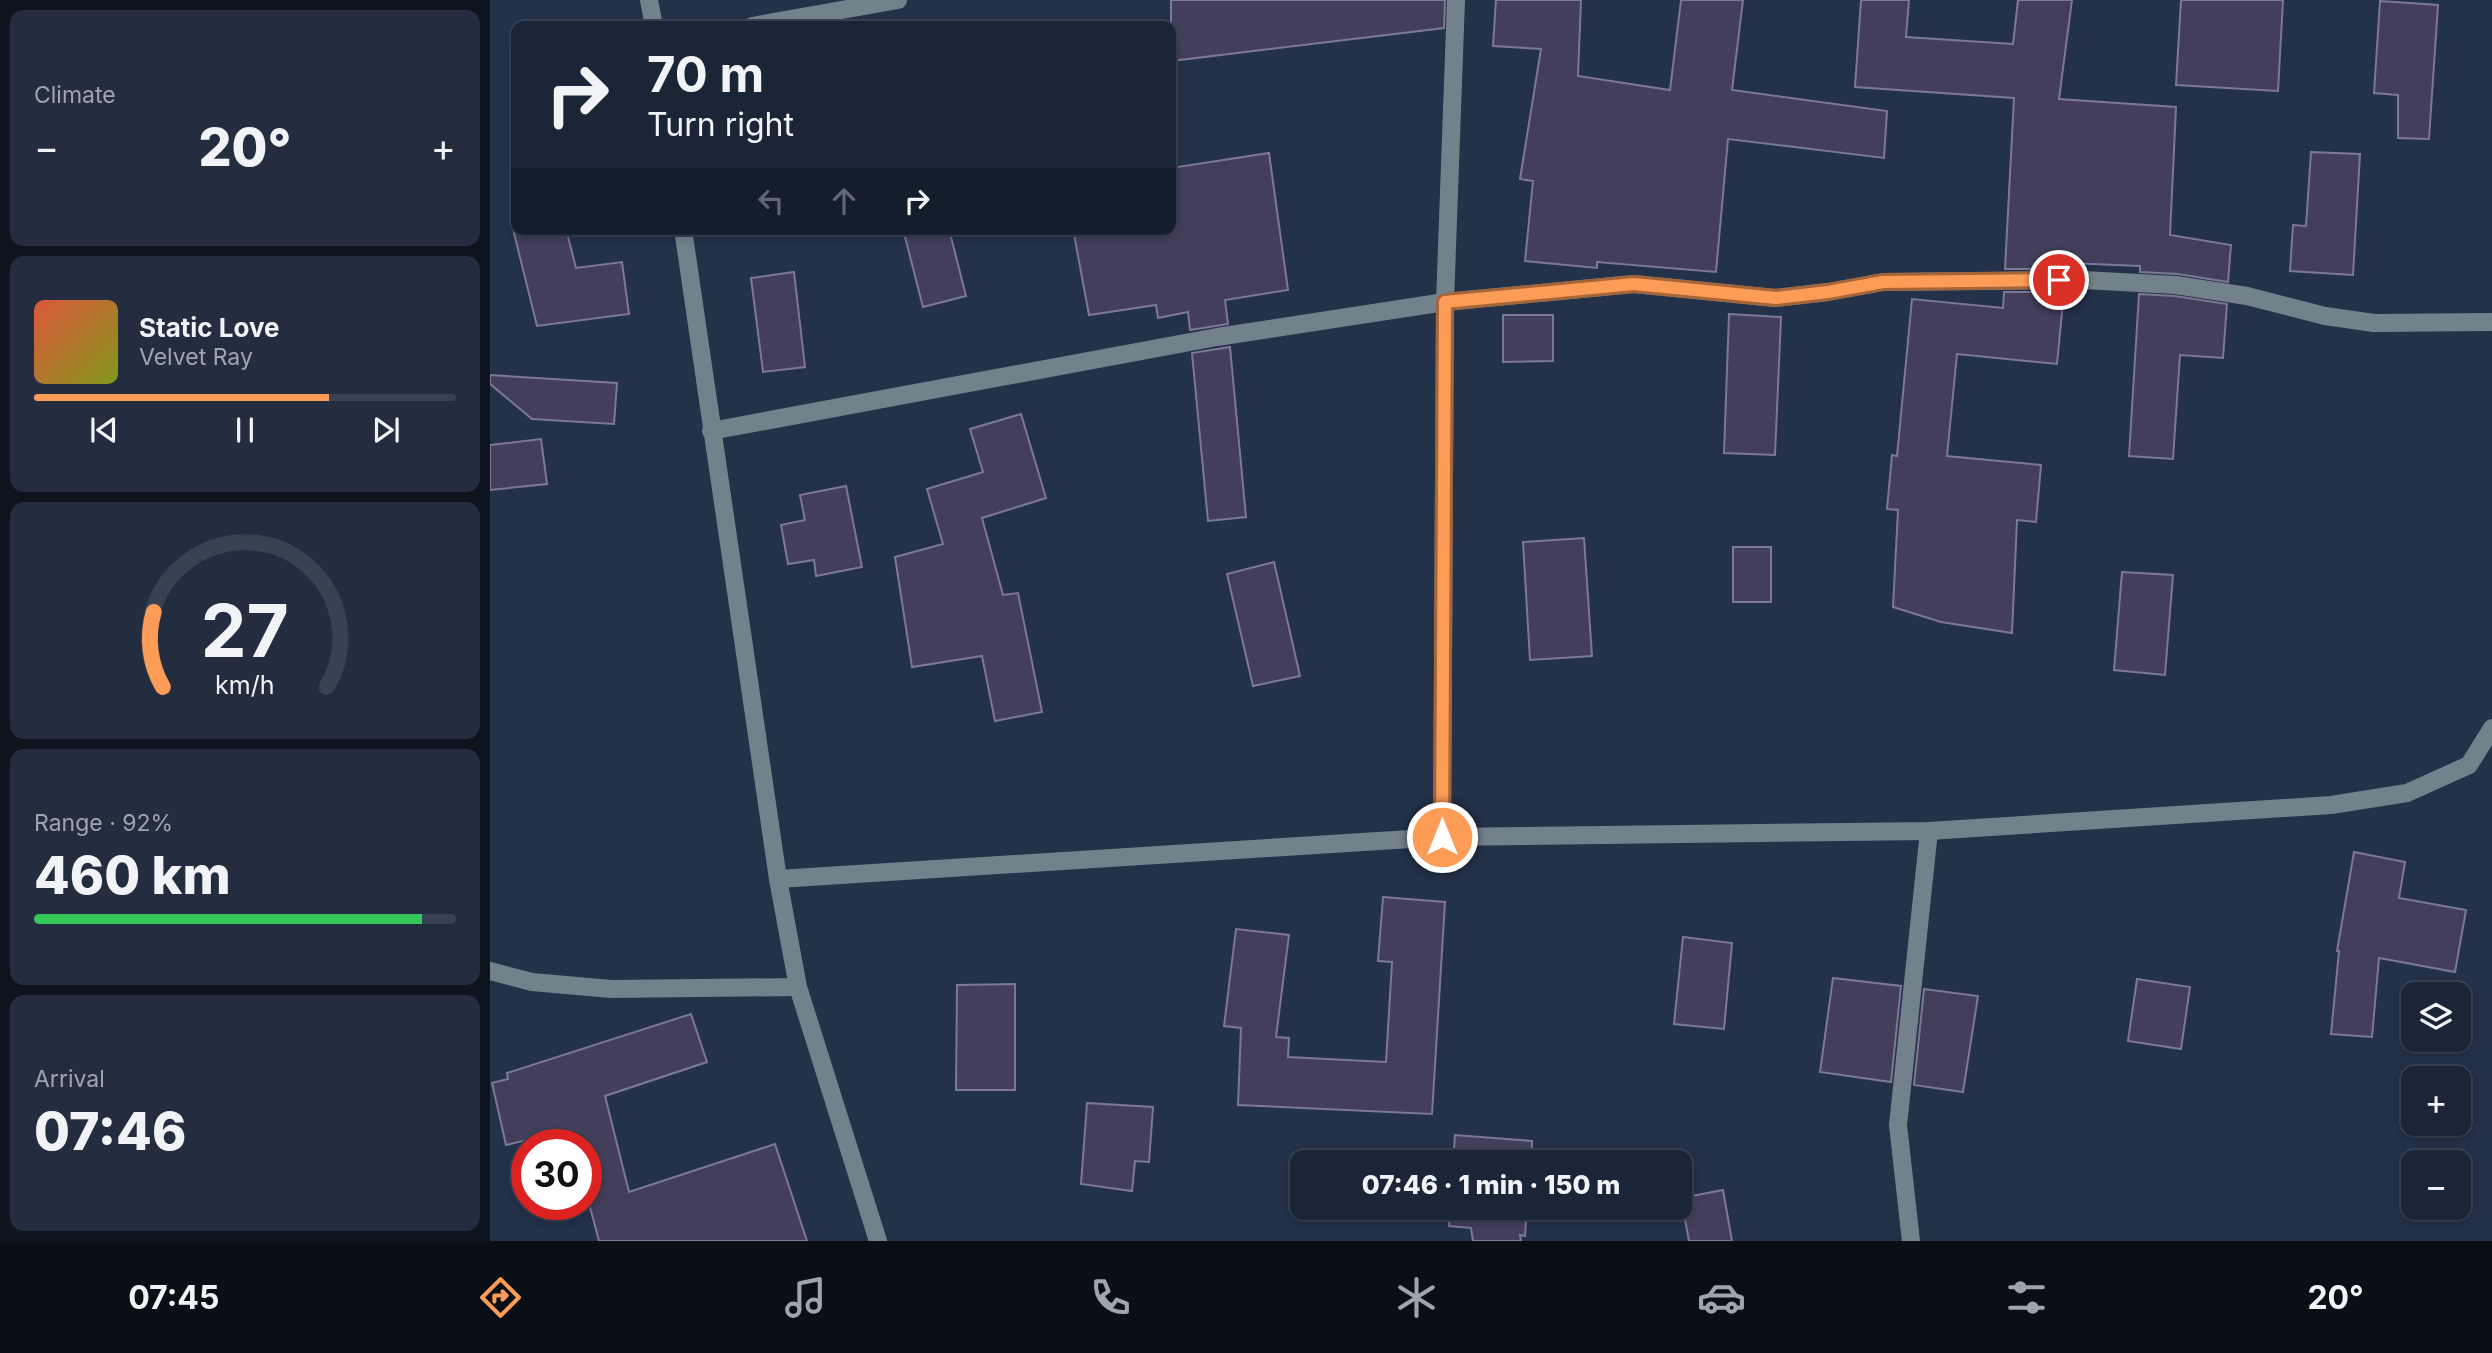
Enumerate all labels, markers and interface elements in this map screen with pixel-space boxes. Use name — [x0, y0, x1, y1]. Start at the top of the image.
text: 70 m — [647, 45, 764, 104]
icon: right — [532, 49, 623, 140]
text: Climate — [34, 81, 116, 109]
text: Turn right — [647, 105, 794, 144]
text: 20° — [198, 116, 292, 179]
text: − — [34, 124, 59, 170]
text: + — [431, 124, 456, 170]
icon: left — [752, 182, 790, 220]
icon: ahead — [825, 182, 863, 220]
icon: right — [898, 182, 936, 220]
pin — [2029, 250, 2089, 310]
icon: arrive — [2040, 261, 2078, 299]
text: Static Love — [139, 312, 280, 343]
text: Velvet Ray — [139, 343, 253, 371]
icon: previous — [85, 411, 123, 449]
icon: pause — [226, 411, 264, 449]
icon: next — [367, 411, 405, 449]
text: 27 — [201, 586, 289, 675]
text: km/h — [215, 669, 275, 699]
position arrow — [1405, 800, 1479, 874]
text: Range · 92% — [34, 809, 173, 837]
text: 460 km — [34, 844, 231, 907]
map controls — [2401, 982, 2471, 1220]
button: layers — [2401, 982, 2471, 1052]
text: Arrival — [34, 1065, 105, 1093]
button: + — [2401, 1066, 2471, 1136]
text: 07:46 — [34, 1100, 186, 1163]
speed limit sign: 30 — [511, 1129, 602, 1220]
button: − — [2401, 1150, 2471, 1220]
text: 07:46 · 1 min · 150 m — [1362, 1169, 1620, 1200]
icon: directions — [476, 1273, 525, 1322]
icon: music — [781, 1273, 830, 1322]
icon: phone — [1086, 1273, 1135, 1322]
icon: climate — [1392, 1273, 1441, 1322]
icon: car — [1697, 1273, 1746, 1322]
icon: filters — [2002, 1273, 2051, 1322]
text: 07:45 — [128, 1278, 219, 1317]
text: 20° — [2307, 1278, 2364, 1317]

